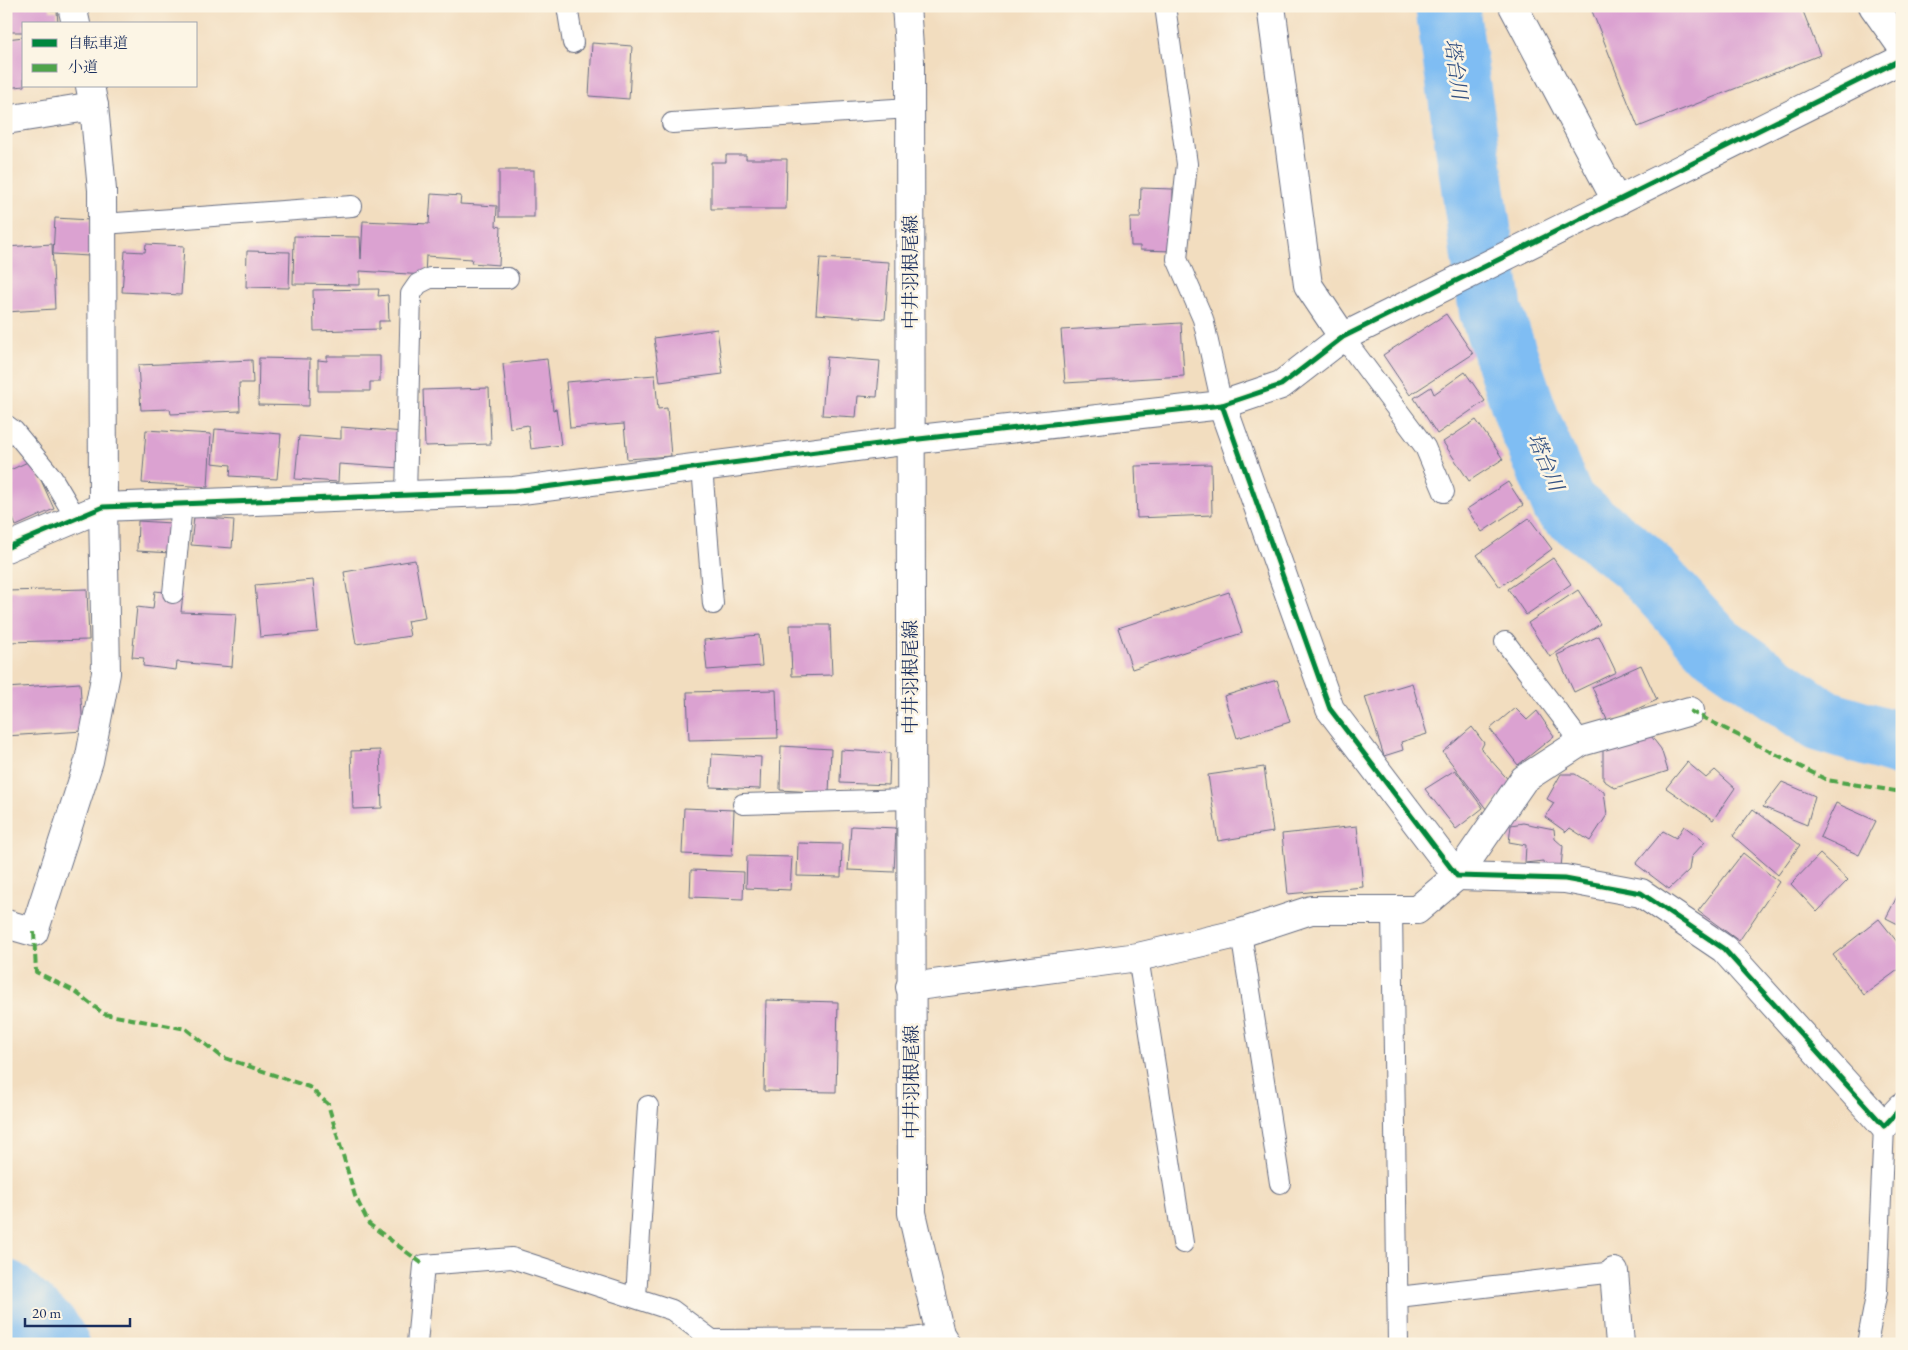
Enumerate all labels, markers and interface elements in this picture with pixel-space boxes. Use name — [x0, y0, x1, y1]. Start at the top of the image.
legend — [22, 22, 198, 88]
text: 自転車道 — [68, 33, 128, 52]
water label: 塔台川 — [1439, 37, 1473, 102]
text: 小道 — [68, 57, 98, 76]
street label: 中井羽根尾線 — [898, 215, 923, 329]
water label: 塔台川 — [1522, 429, 1570, 497]
street label: 中井羽根尾線 — [898, 620, 923, 734]
street label: 中井羽根尾線 — [899, 1025, 924, 1139]
scale bar — [25, 1295, 130, 1327]
text: 20 m — [32, 1303, 61, 1322]

